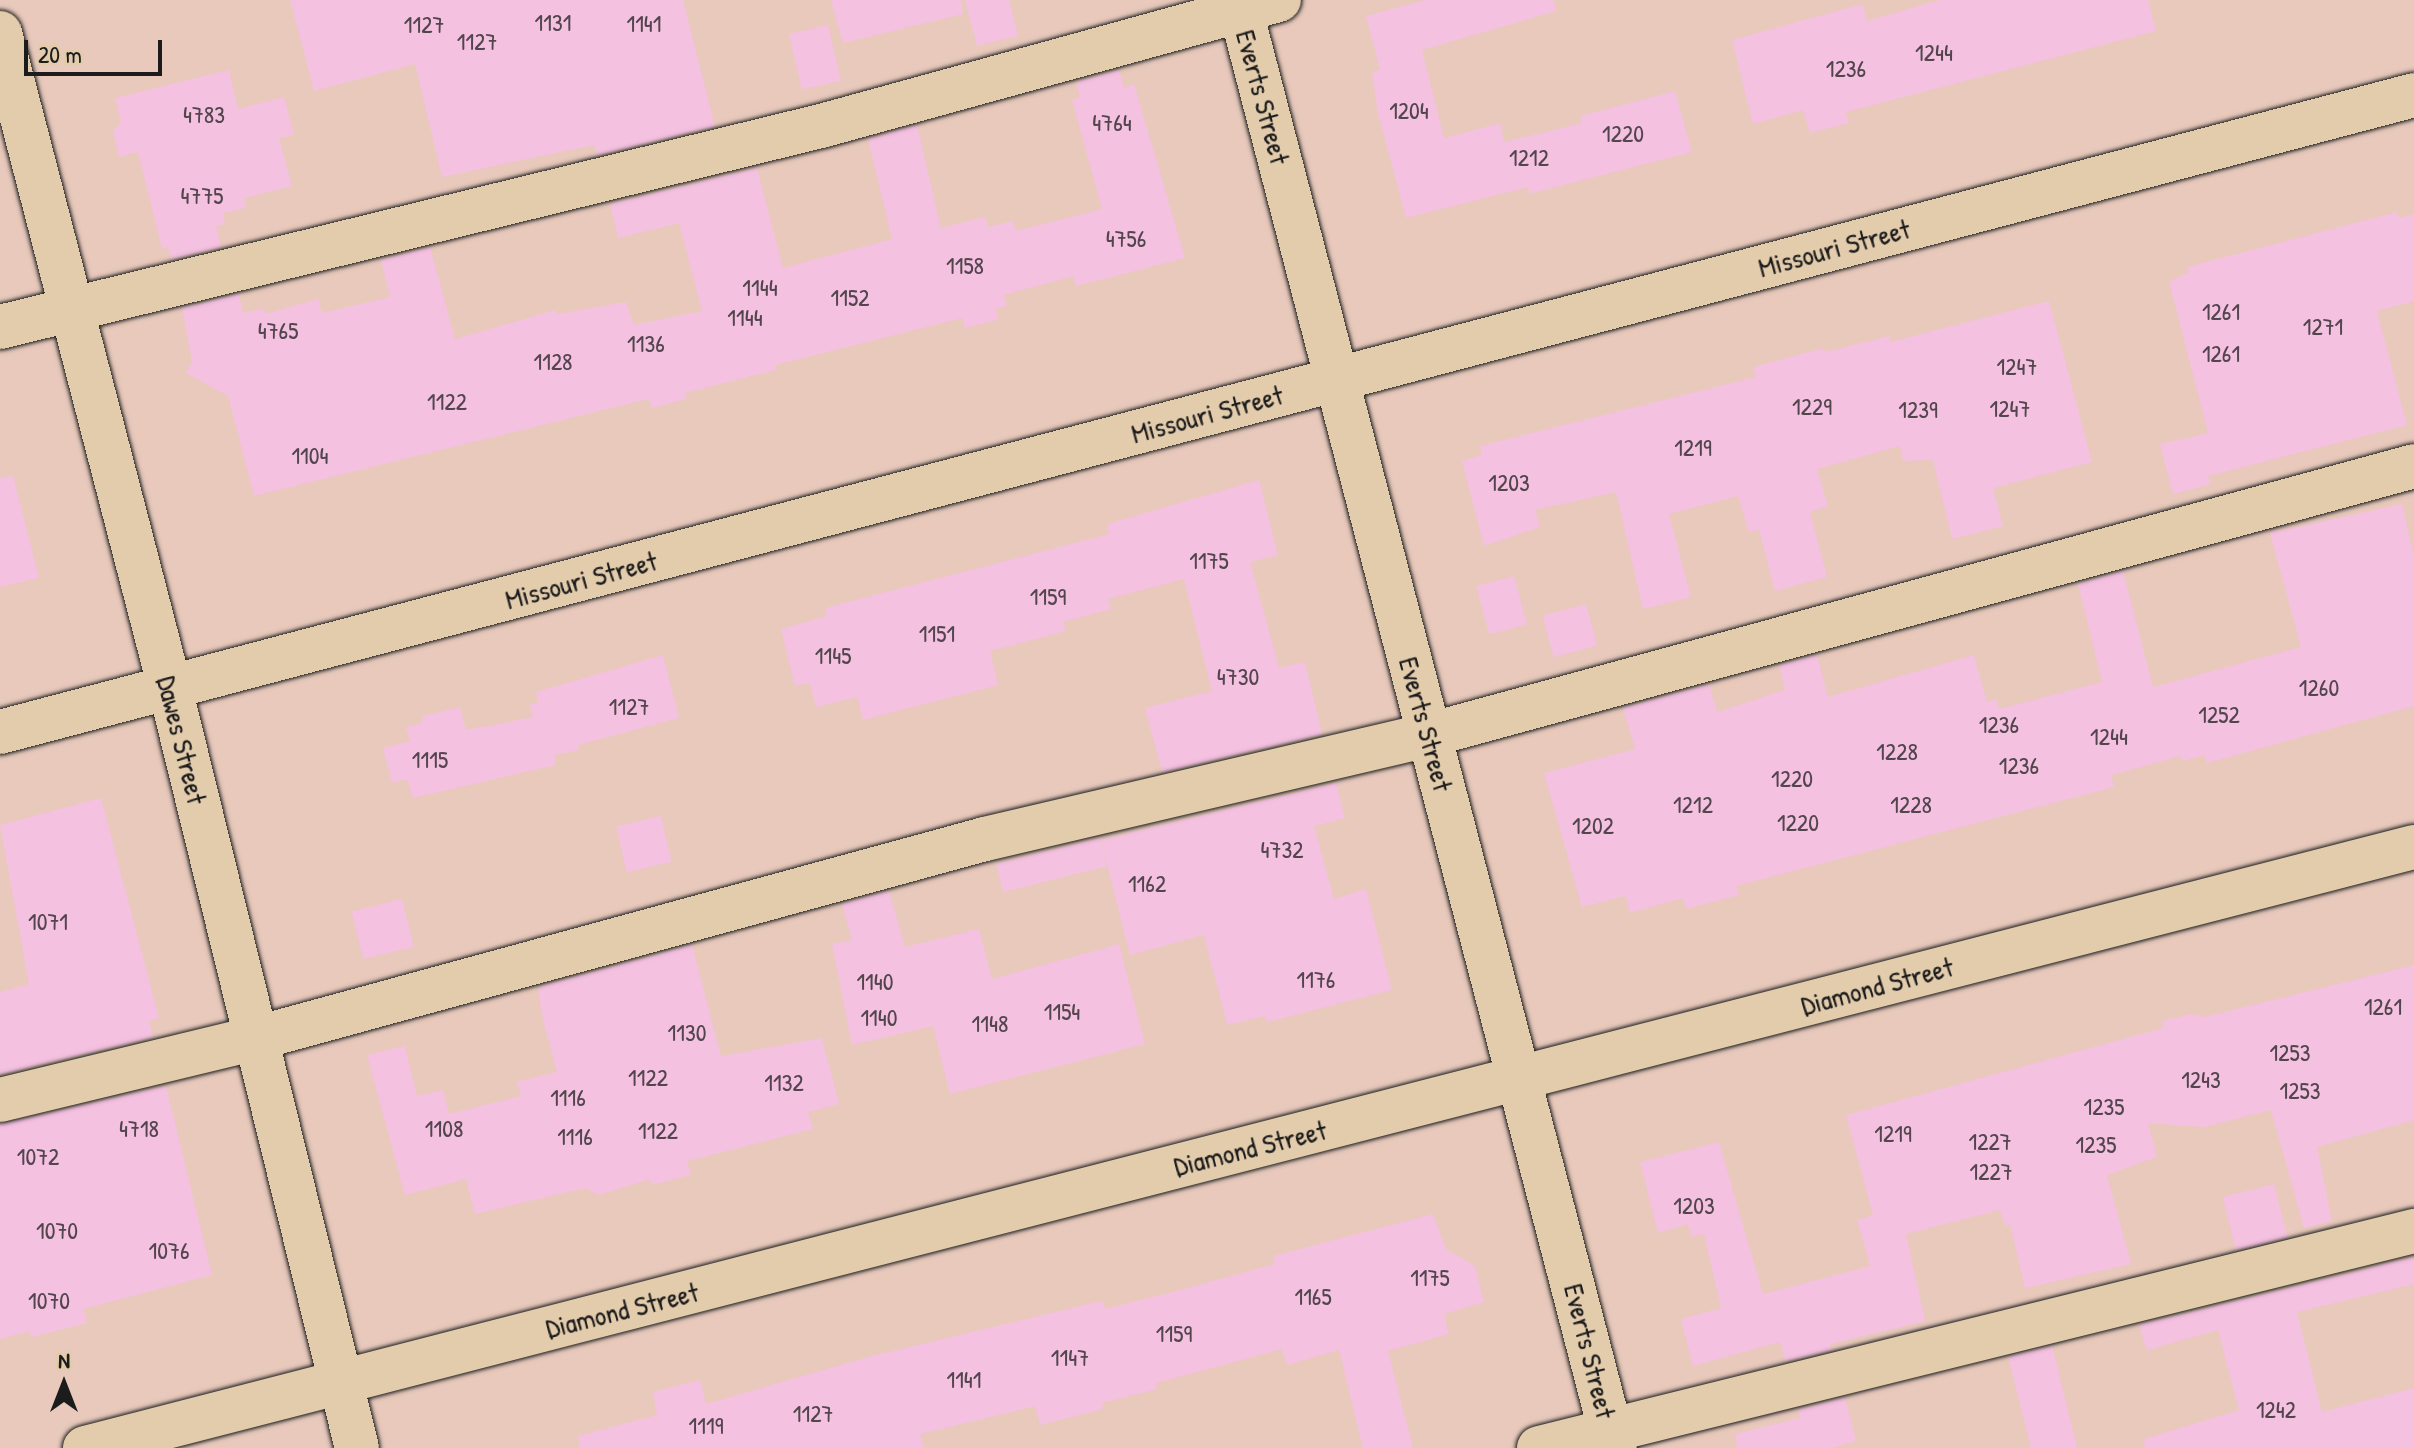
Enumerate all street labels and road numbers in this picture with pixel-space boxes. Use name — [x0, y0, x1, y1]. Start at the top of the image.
street label: Everts Street — [1229, 26, 1297, 168]
street label: Missouri Street — [1754, 212, 1914, 284]
street label: Missouri Street — [1127, 378, 1287, 450]
street label: Missouri Street — [501, 544, 661, 616]
street label: Everts Street — [1392, 653, 1460, 795]
street label: Dawes Street — [150, 672, 214, 808]
street label: Diamond Street — [1797, 950, 1957, 1022]
street label: Diamond Street — [1170, 1113, 1330, 1183]
street label: Diamond Street — [542, 1275, 702, 1345]
street label: Everts Street — [1557, 1280, 1623, 1422]

